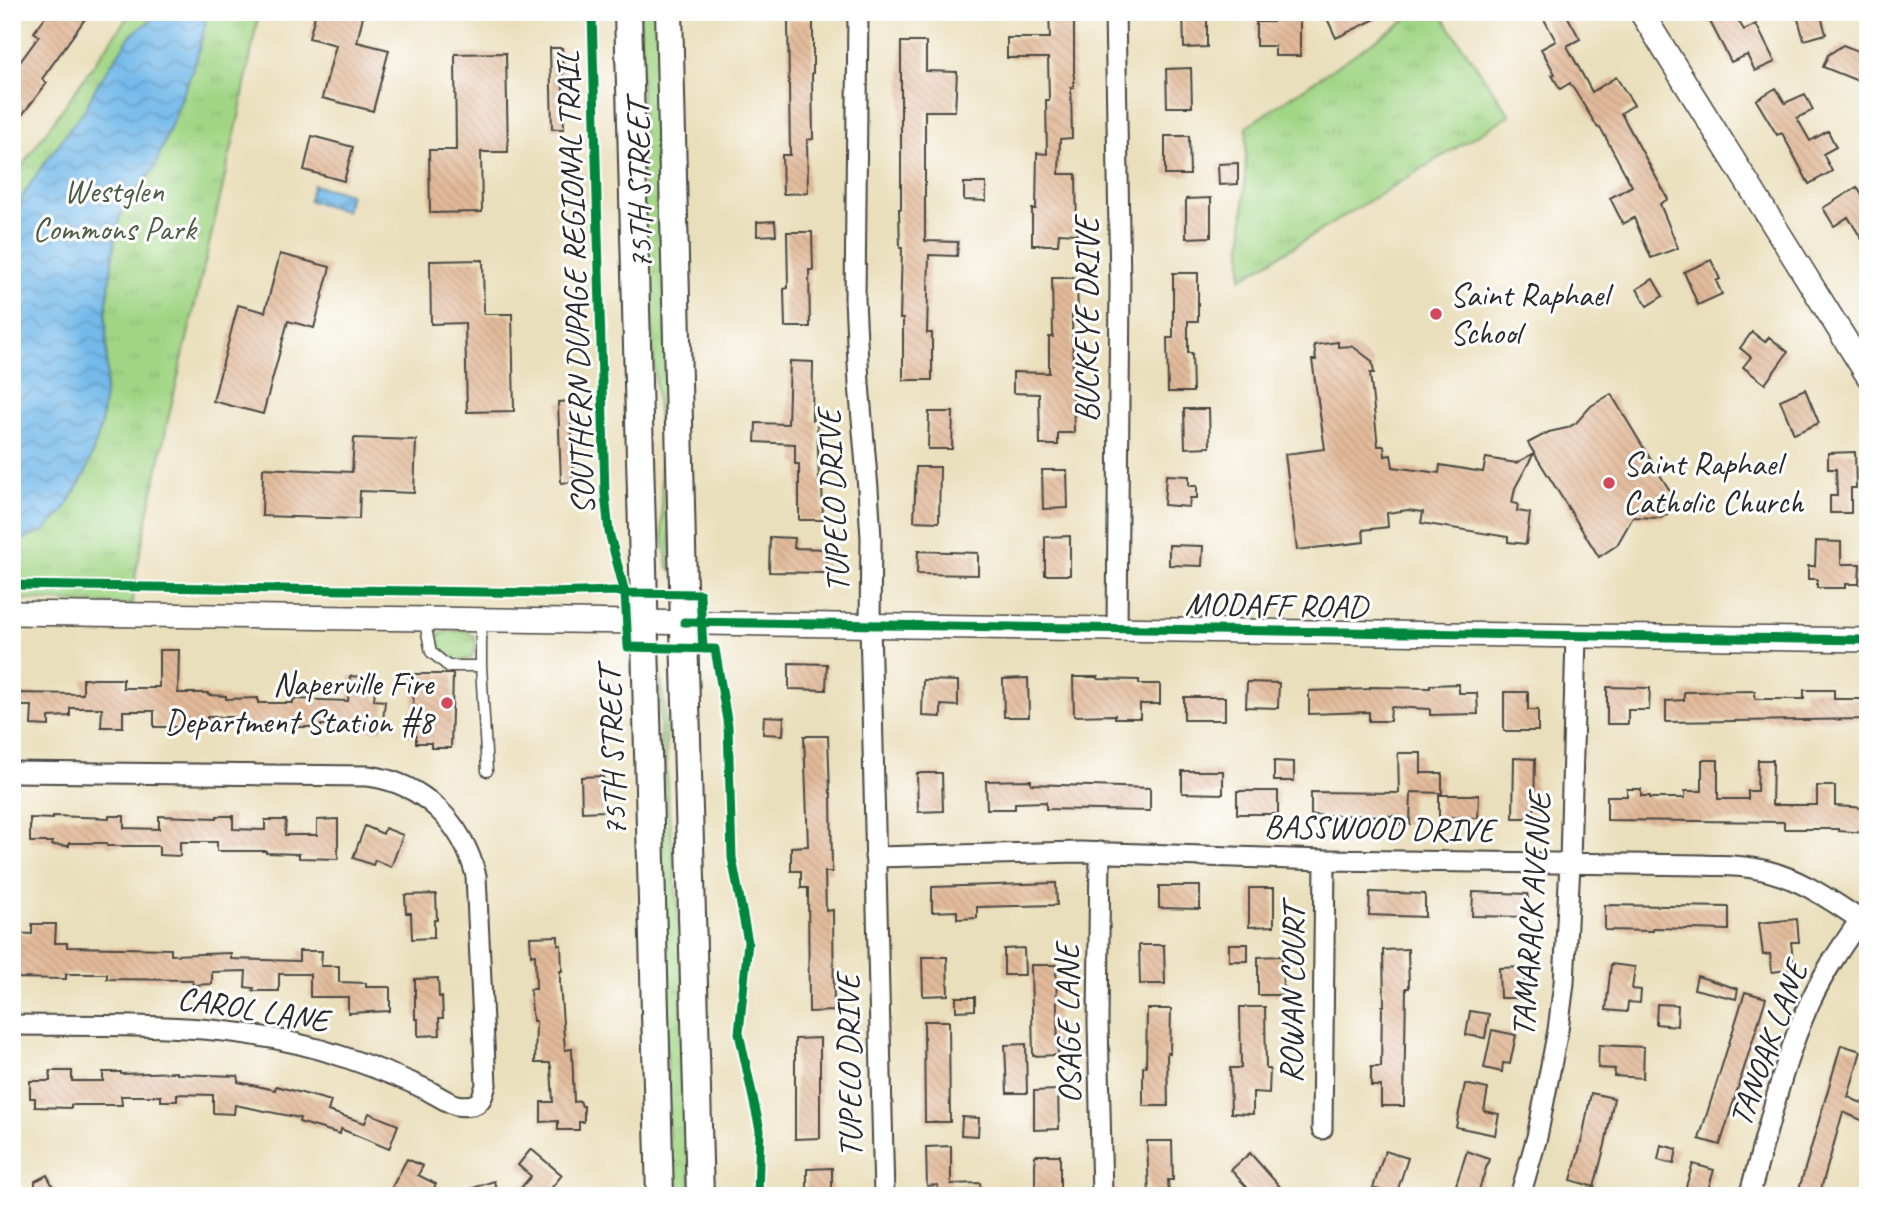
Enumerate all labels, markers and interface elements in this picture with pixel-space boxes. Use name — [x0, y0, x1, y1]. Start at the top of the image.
street label: SOUTHERN DUPAGE REGIONAL TRAIL — [546, 50, 604, 515]
street label: 75TH STREET — [616, 92, 661, 270]
park label: Westglen Commons Park — [32, 170, 197, 250]
street label: BUCKEYE DRIVE — [1066, 214, 1108, 422]
place label: Saint Raphael School — [1450, 274, 1614, 354]
marker: Saint Raphael School — [1428, 306, 1444, 322]
street label: TUPELO DRIVE — [807, 404, 859, 594]
place label: Saint Raphael Catholic Church — [1623, 443, 1805, 523]
marker: Saint Raphael Catholic Church — [1601, 475, 1617, 491]
street label: MODAFF ROAD — [1185, 582, 1370, 628]
street label: 75TH STREET — [588, 659, 636, 837]
place label: Naperville Fire Department Station #8 — [164, 663, 436, 743]
marker: Naperville Fire Department Station #8 — [439, 695, 455, 711]
street label: TAMARACK AVENUE — [1502, 787, 1561, 1038]
street label: BASSWOOD DRIVE — [1264, 805, 1498, 851]
street label: ROWAN COURT — [1269, 897, 1315, 1083]
street label: OSAGE LANE — [1046, 940, 1090, 1104]
street label: TANOAK LANE — [1719, 952, 1818, 1132]
street label: TUPELO DRIVE — [826, 970, 872, 1158]
street label: CAROL LANE — [175, 976, 336, 1042]

